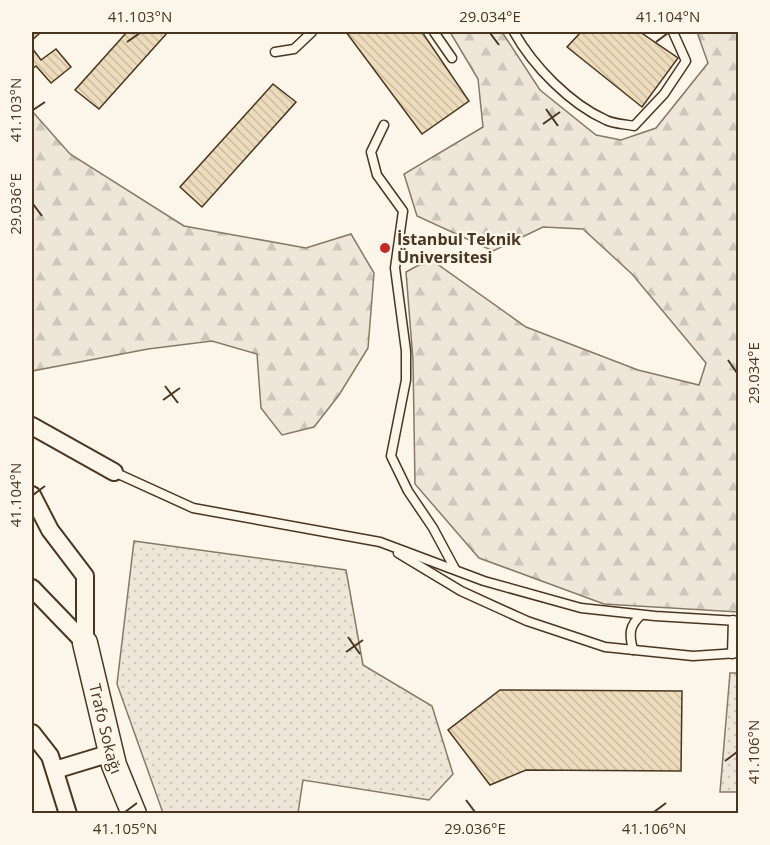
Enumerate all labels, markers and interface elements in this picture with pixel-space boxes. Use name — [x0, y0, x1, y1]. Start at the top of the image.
text: 41.103°N — [108, 6, 172, 26]
text: 29.034°E — [459, 6, 521, 26]
text: 41.104°N — [636, 6, 700, 26]
text: 41.103°N — [5, 78, 25, 142]
text: 29.036°E — [5, 173, 25, 235]
place label: İstanbul Teknik Üniversitesi — [397, 228, 521, 268]
marker: İstanbul Teknik Üniversitesi — [378, 241, 392, 255]
text: 29.034°E — [743, 342, 763, 404]
text: 41.104°N — [5, 463, 25, 527]
street label: Trafo Sokağı — [84, 681, 127, 777]
text: 41.106°N — [743, 720, 763, 784]
text: 41.105°N — [93, 818, 157, 838]
text: 29.036°E — [444, 818, 506, 838]
text: 41.106°N — [622, 818, 686, 838]

